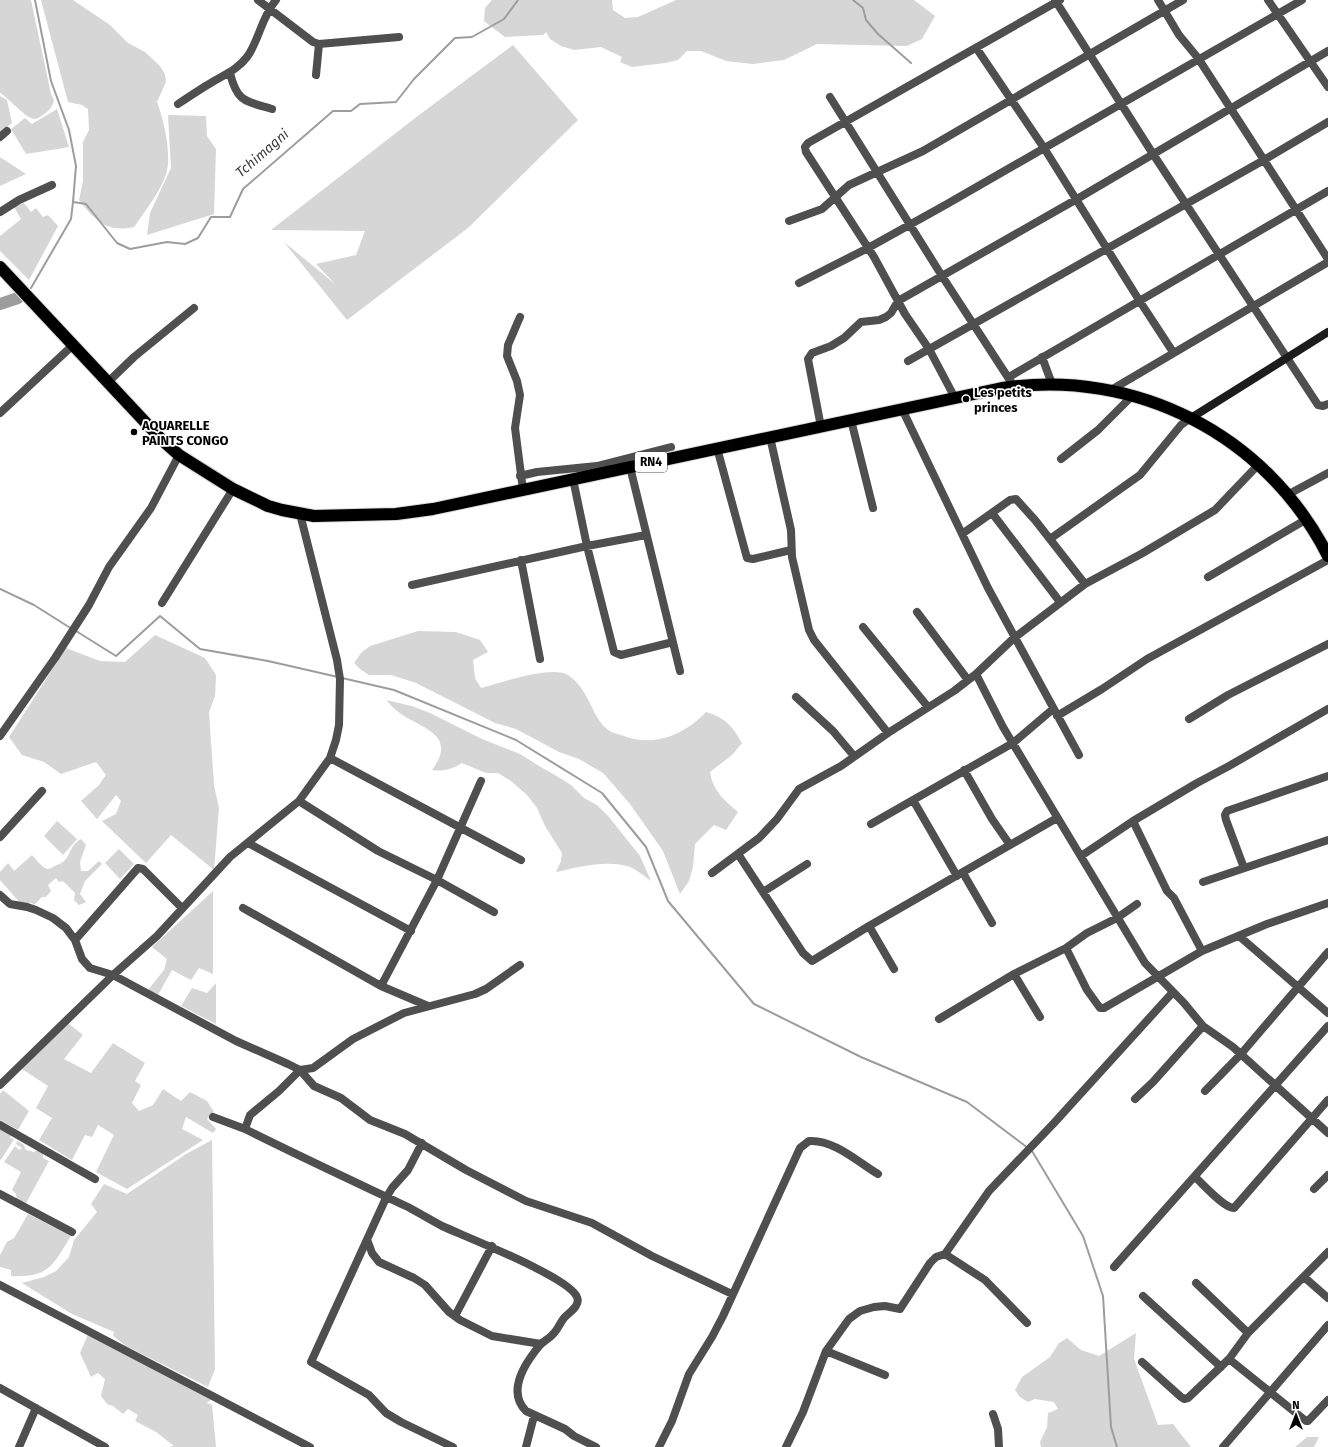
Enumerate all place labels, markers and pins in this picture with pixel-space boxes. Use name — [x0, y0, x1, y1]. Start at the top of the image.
place label: Les petits princes — [974, 385, 1033, 415]
marker: Les petits princes — [961, 394, 971, 404]
place label: AQUARELLE PAINTS CONGO — [141, 418, 229, 448]
marker: AQUARELLE PAINTS CONGO — [129, 427, 139, 437]

